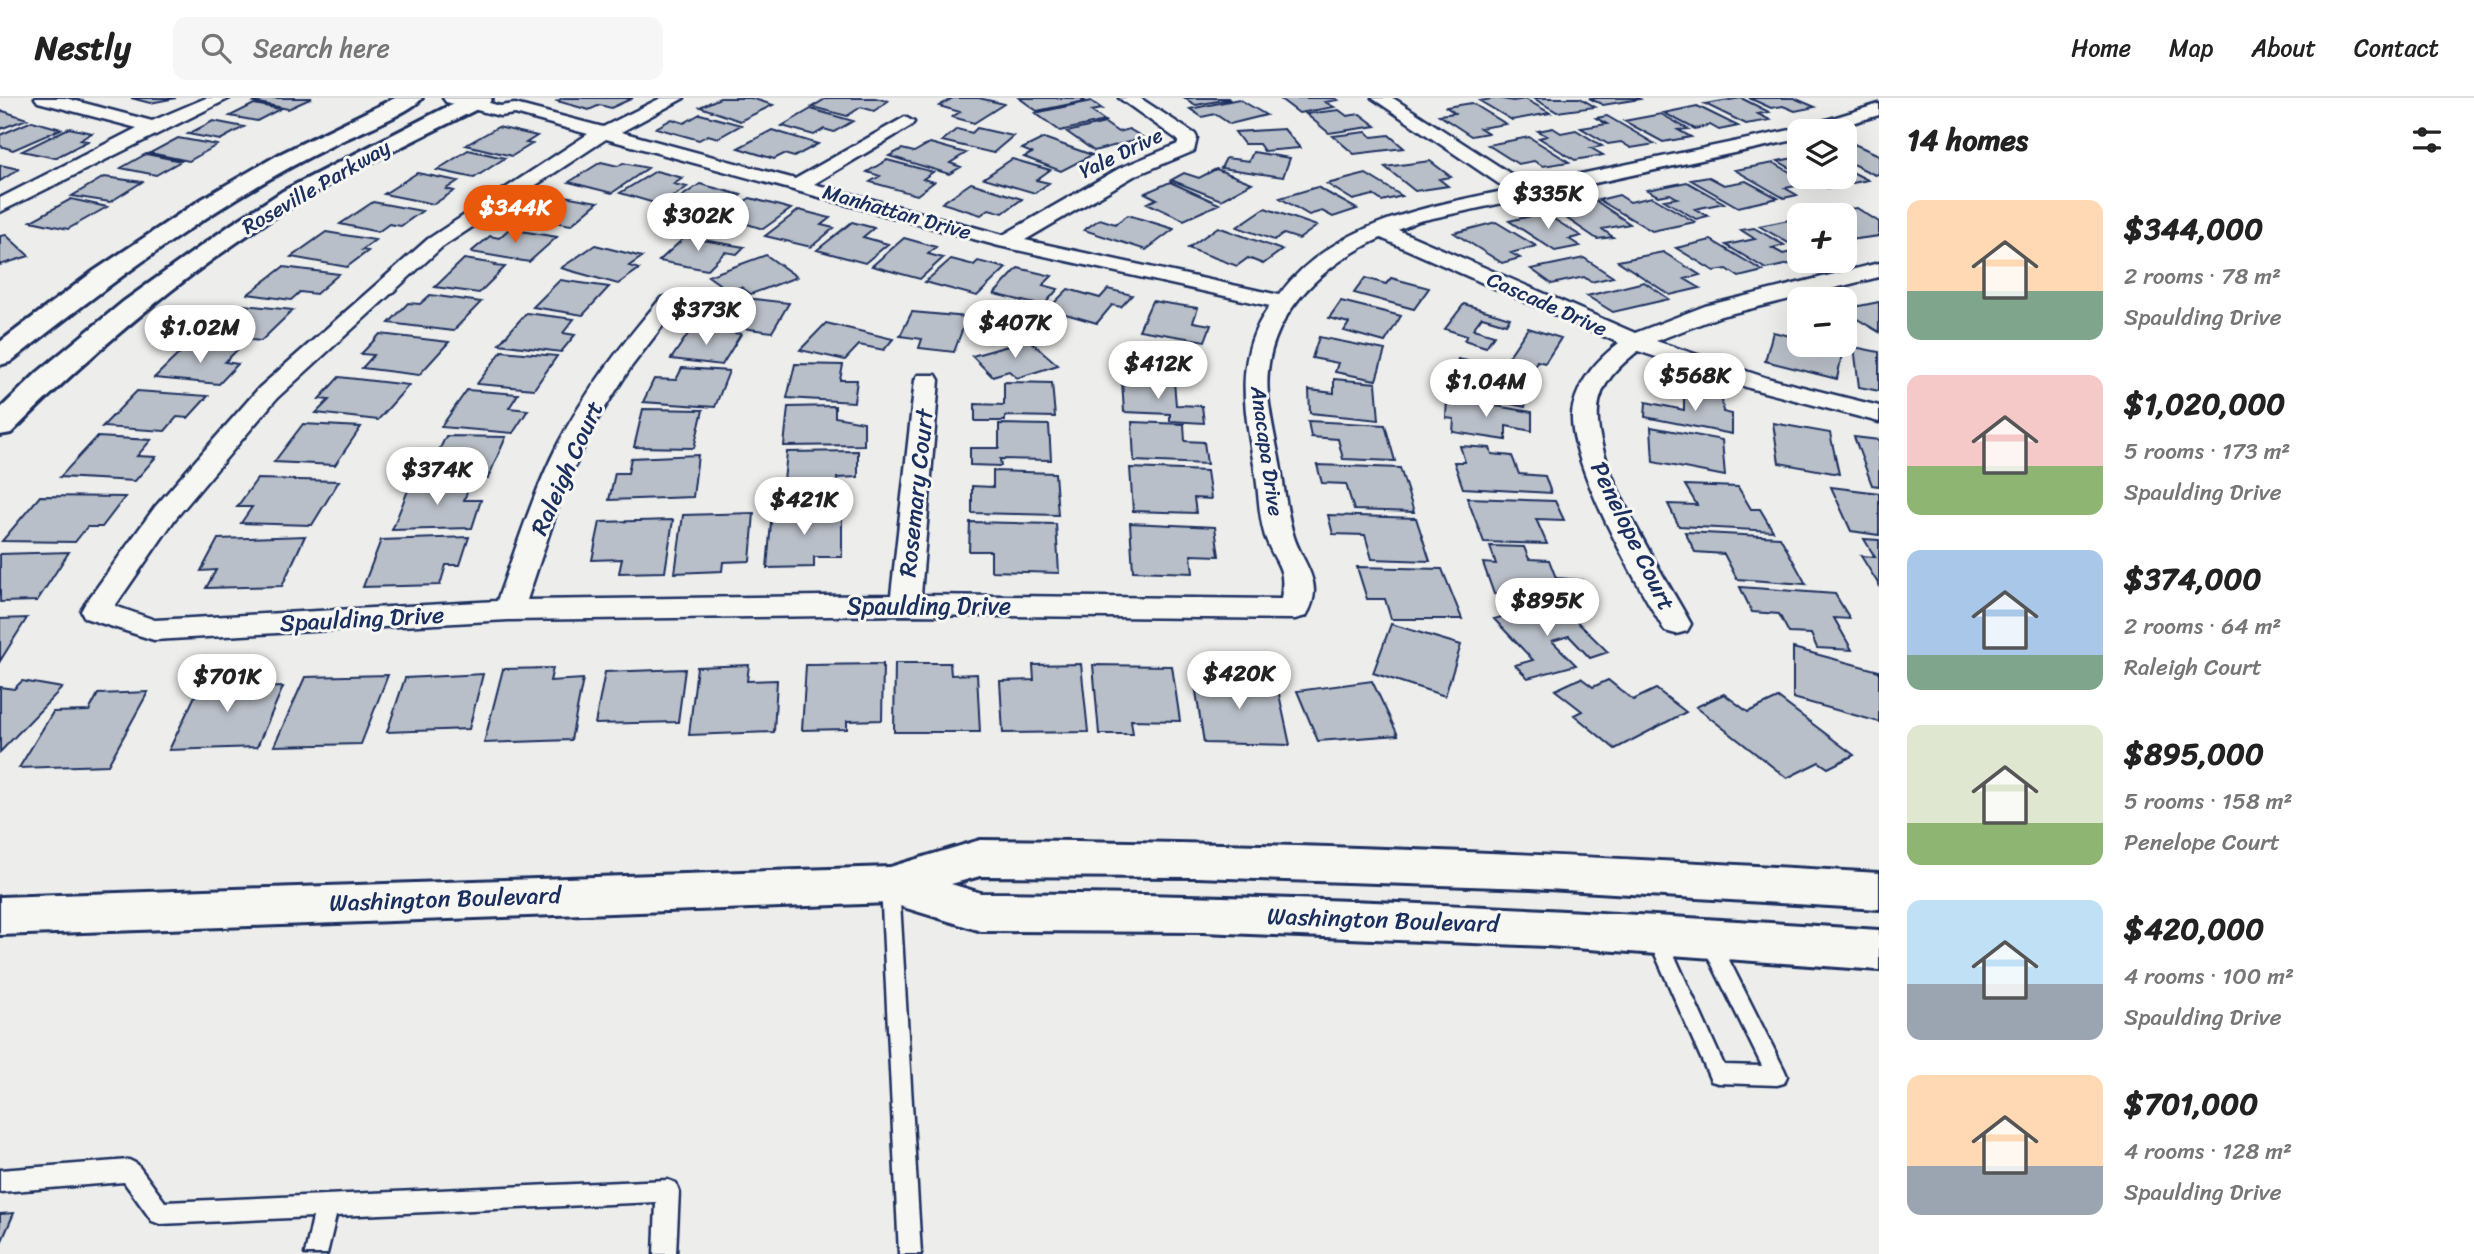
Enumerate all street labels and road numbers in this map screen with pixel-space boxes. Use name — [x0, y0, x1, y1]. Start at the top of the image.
street label: Yale Drive — [1072, 116, 1170, 190]
street label: Roseville Parkway — [234, 129, 398, 245]
street label: Manhattan Drive — [818, 173, 976, 251]
street label: Cascade Drive — [1481, 261, 1614, 348]
street label: Anacapa Drive — [1239, 382, 1295, 519]
street label: Raleigh Court — [519, 394, 615, 542]
street label: Rosemary Court — [886, 406, 946, 579]
street label: Penelope Court — [1579, 454, 1687, 618]
street label: Spaulding Drive — [847, 585, 1011, 627]
street label: Spaulding Drive — [279, 594, 445, 644]
street label: Washington Boulevard — [328, 874, 564, 924]
street label: Washington Boulevard — [1266, 895, 1502, 945]

